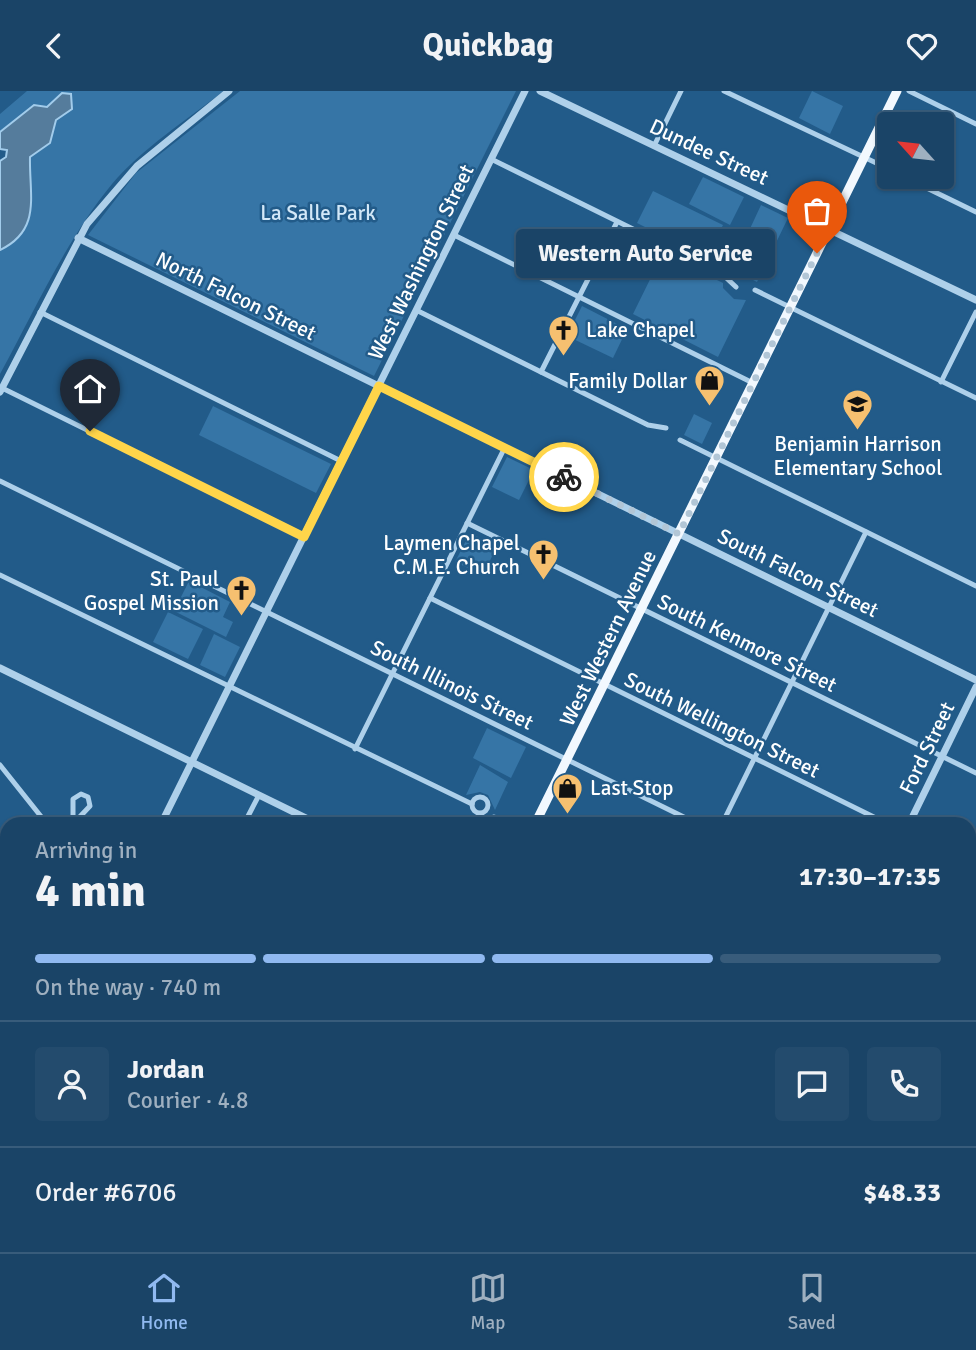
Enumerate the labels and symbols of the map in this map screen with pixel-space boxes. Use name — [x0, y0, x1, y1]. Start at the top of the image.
north arrow — [877, 112, 954, 189]
street label: Dundee Street — [645, 113, 773, 191]
street label: West Washington Street — [362, 160, 480, 364]
pin — [787, 181, 847, 253]
park label: La Salle Park — [260, 200, 376, 226]
callout: Western Auto Service — [516, 229, 775, 277]
street label: North Falcon Street — [152, 246, 320, 346]
church icon: Lake Chapel — [546, 313, 580, 357]
place label: Lake Chapel — [586, 317, 695, 343]
pin — [60, 359, 120, 431]
shop icon: Family Dollar — [693, 364, 727, 408]
place label: Family Dollar — [568, 368, 687, 394]
school or university icon: Benjamin Harrison Elementary School — [841, 387, 875, 431]
place label: Benjamin Harrison Elementary School — [774, 431, 942, 481]
courier — [529, 442, 599, 512]
street label: South Falcon Street — [713, 523, 883, 623]
place label: Laymen Chapel C.M.E. Church — [383, 530, 520, 580]
church icon: Laymen Chapel C.M.E. Church — [526, 538, 560, 582]
street label: West Western Avenue — [554, 546, 662, 730]
place label: St. Paul Gospel Mission — [84, 566, 219, 616]
church icon: St. Paul Gospel Mission — [225, 574, 259, 618]
street label: South Kenmore Street — [653, 588, 841, 698]
street label: South Illinois Street — [366, 634, 538, 736]
street label: South Wellington Street — [620, 666, 824, 784]
street label: Ford Street — [894, 698, 960, 798]
shop icon: Last Stop — [550, 771, 584, 815]
place label: Last Stop — [590, 775, 673, 801]

